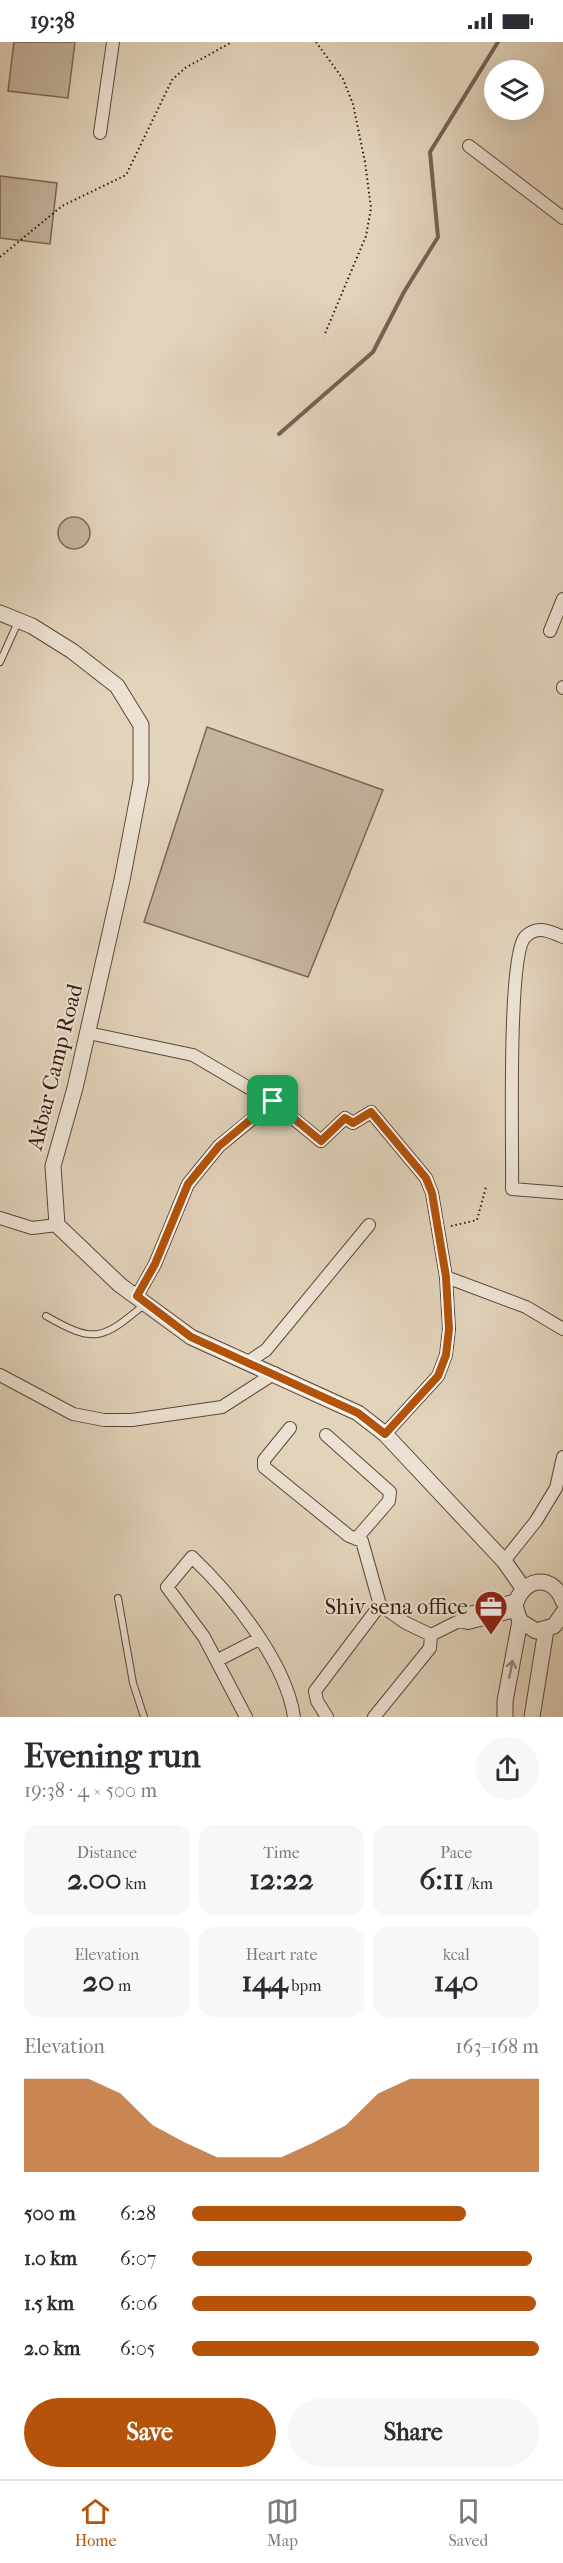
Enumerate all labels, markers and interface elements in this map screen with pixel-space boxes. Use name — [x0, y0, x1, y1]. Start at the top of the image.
text: 19:38 — [30, 8, 75, 34]
map controls — [484, 60, 544, 120]
button: layers — [484, 60, 544, 120]
street label: Akbar Camp Road — [22, 980, 88, 1154]
pin — [247, 1075, 298, 1126]
icon: arrive — [256, 1084, 289, 1117]
office icon: Shiv sena office — [473, 1589, 509, 1636]
place label: Shiv sena office — [325, 1594, 468, 1620]
one-way arrow — [506, 1660, 517, 1679]
text: Evening run — [24, 1737, 201, 1776]
button: share — [476, 1737, 539, 1800]
text: 19:38 · 4 × 500 m — [24, 1779, 157, 1802]
text: Distance — [77, 1843, 137, 1862]
text: Time — [263, 1843, 300, 1862]
text: Pace — [440, 1843, 472, 1862]
text: 2.00 — [67, 1862, 121, 1897]
text: 12:22 — [249, 1862, 314, 1897]
text: 6:11 — [419, 1862, 464, 1897]
text: km — [121, 1874, 146, 1893]
text: /km — [464, 1874, 493, 1893]
text: Elevation — [74, 1945, 139, 1964]
text: Heart rate — [246, 1945, 317, 1964]
text: kcal — [443, 1945, 470, 1964]
text: 20 — [82, 1964, 114, 1999]
text: 144 — [241, 1964, 288, 1999]
text: 140 — [434, 1964, 479, 1999]
text: m — [114, 1976, 131, 1995]
text: bpm — [288, 1976, 322, 1995]
text: Elevation — [24, 2035, 105, 2058]
text: 163–168 m — [455, 2035, 539, 2058]
text: 500 m — [24, 2202, 76, 2225]
text: 6:28 — [120, 2202, 156, 2225]
text: 1.0 km — [24, 2247, 77, 2270]
text: 6:07 — [120, 2247, 156, 2270]
text: 1.5 km — [24, 2292, 74, 2315]
text: 6:06 — [120, 2292, 158, 2315]
text: 2.0 km — [24, 2337, 80, 2360]
text: 6:05 — [120, 2337, 155, 2360]
button: Save — [24, 2398, 276, 2467]
button: Share — [288, 2398, 539, 2467]
tab: Home — [75, 2495, 116, 2550]
tab: Map — [266, 2495, 299, 2550]
tab: Saved — [449, 2495, 488, 2550]

